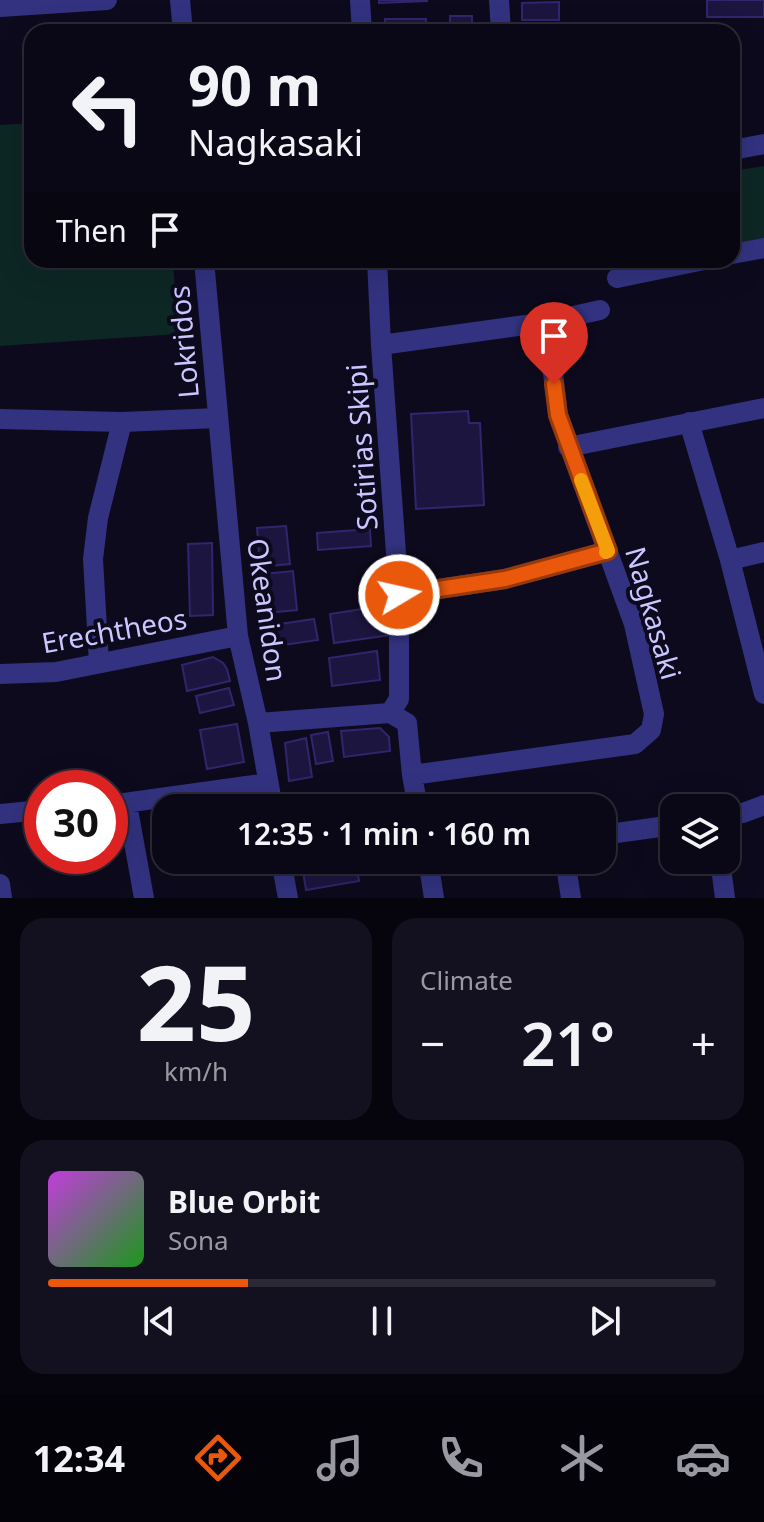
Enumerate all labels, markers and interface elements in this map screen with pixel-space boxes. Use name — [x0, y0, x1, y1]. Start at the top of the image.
text: 90 m — [188, 46, 321, 122]
icon: left — [56, 56, 160, 160]
text: Nagkasaki — [188, 118, 363, 167]
icon: arrive — [143, 208, 187, 252]
text: Then — [56, 210, 127, 251]
street label: Lokridos — [159, 284, 207, 400]
pin — [520, 302, 588, 384]
icon: arrive — [532, 314, 576, 358]
street label: Sotirias Skipi — [336, 362, 386, 532]
street label: Okeanidon — [239, 536, 297, 684]
street label: Nagkasaki — [617, 542, 691, 684]
position arrow — [357, 553, 441, 637]
street label: Erechtheos — [38, 599, 190, 661]
speed limit sign: 30 — [24, 770, 128, 874]
map controls — [660, 794, 740, 874]
button: layers — [660, 794, 740, 874]
text: 12:35 · 1 min · 160 m — [237, 813, 531, 854]
text: 25 — [137, 930, 255, 1071]
text: Climate — [420, 962, 513, 998]
text: 21° — [521, 1002, 615, 1084]
text: − — [420, 1013, 445, 1073]
text: + — [691, 1013, 716, 1073]
text: km/h — [164, 1053, 228, 1089]
text: Blue Orbit — [168, 1181, 320, 1222]
text: Sona — [168, 1222, 229, 1258]
icon: previous — [137, 1299, 181, 1343]
icon: pause — [360, 1299, 404, 1343]
icon: next — [583, 1299, 627, 1343]
icon: directions — [190, 1430, 246, 1486]
icon: music — [312, 1430, 368, 1486]
icon: phone — [433, 1430, 489, 1486]
icon: climate — [554, 1430, 610, 1486]
icon: car — [675, 1430, 731, 1486]
text: 12:34 — [33, 1434, 125, 1483]

